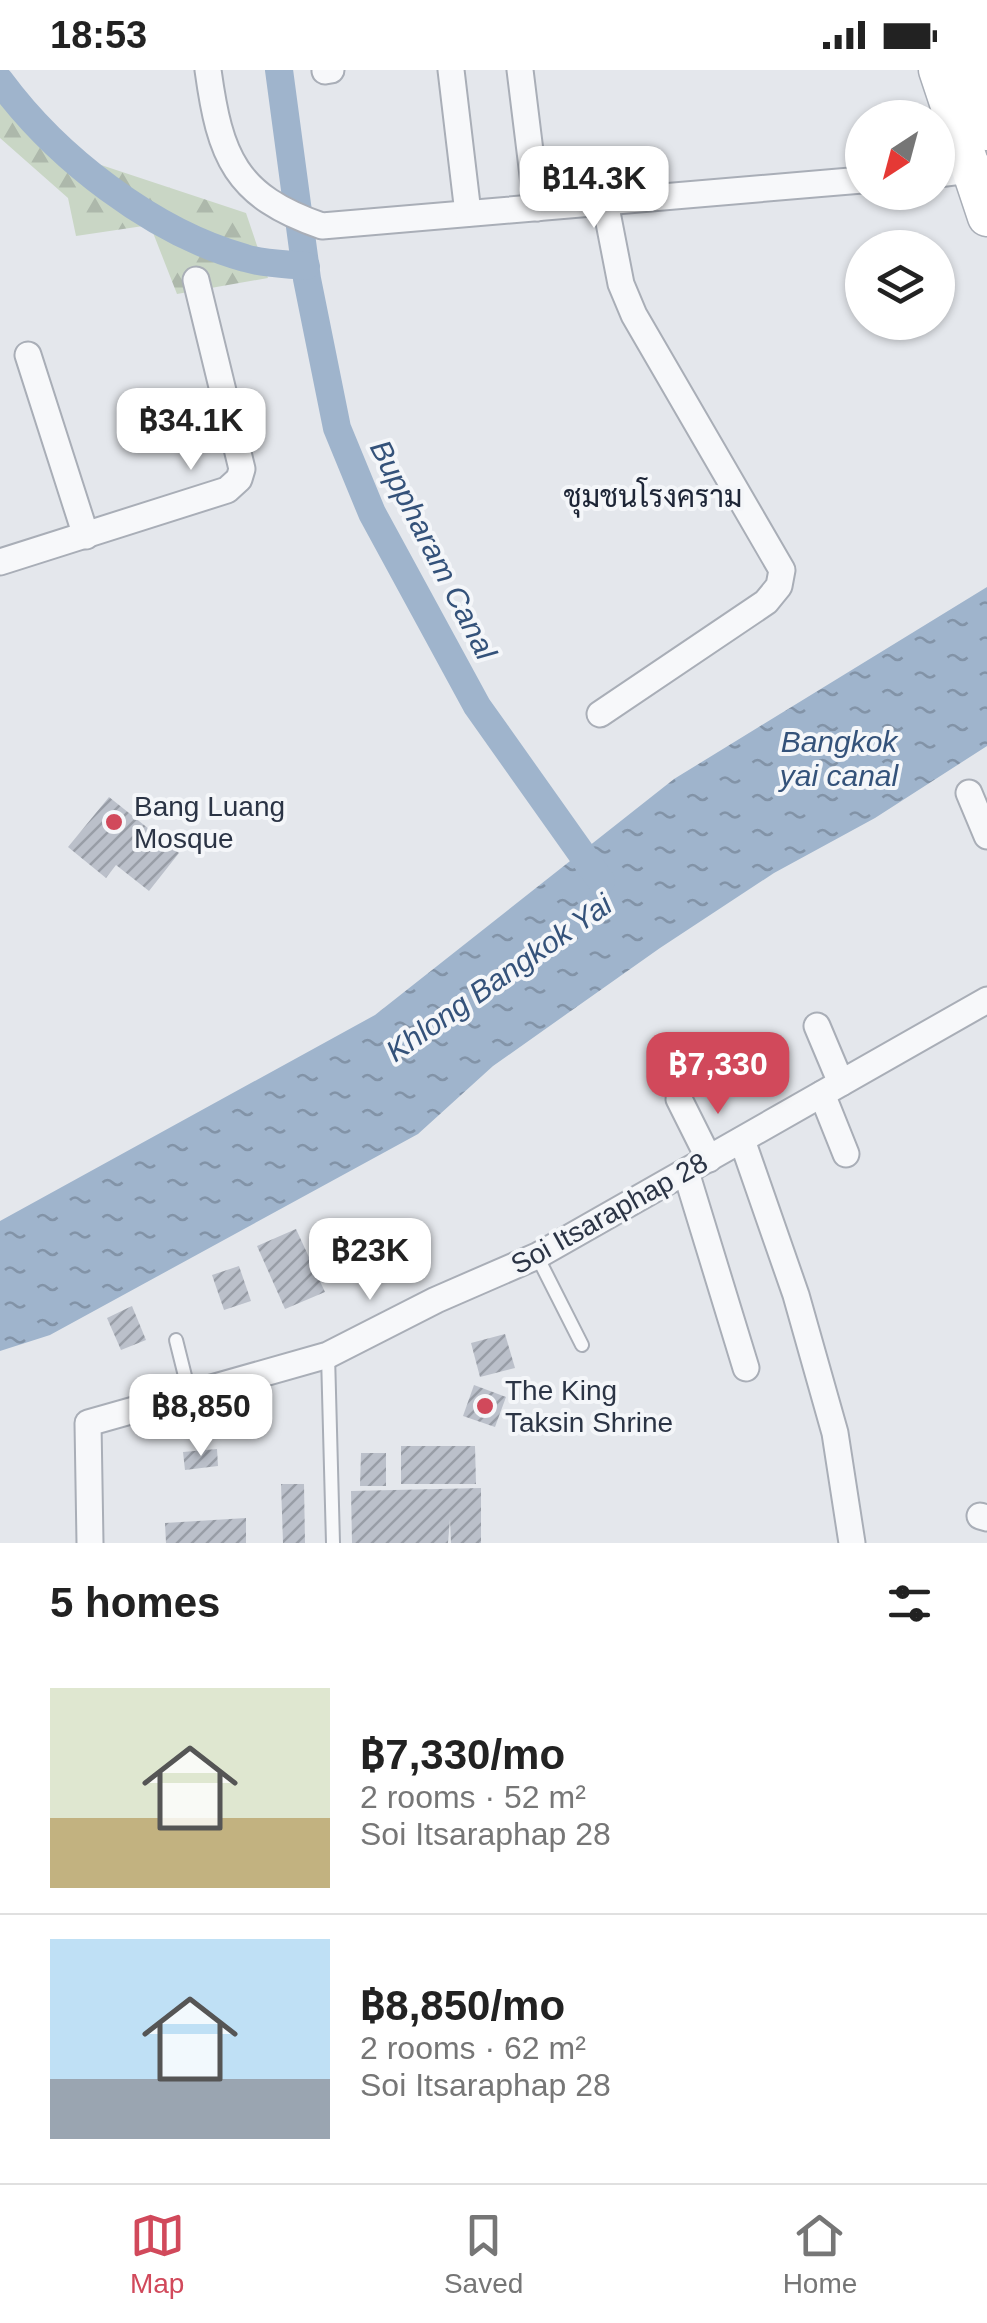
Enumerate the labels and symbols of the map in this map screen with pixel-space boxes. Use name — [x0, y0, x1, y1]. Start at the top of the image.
north arrow — [845, 100, 955, 210]
pin: ฿14.3K — [513, 146, 675, 231]
pin: ฿34.1K — [110, 388, 272, 473]
water label: Buppharam Canal — [364, 435, 504, 666]
district label: ชุมชนโรงคราม — [564, 477, 742, 518]
water label: Bangkok yai canal — [778, 725, 900, 792]
place label: Bang Luang Mosque — [134, 791, 285, 854]
marker: Bang Luang Mosque — [103, 811, 125, 833]
water label: Khlong Bangkok Yai — [380, 887, 619, 1068]
pin: ฿7,330 — [637, 1032, 799, 1117]
street label: Soi Itsaraphap 28 — [506, 1147, 713, 1280]
pin: ฿23K — [311, 1218, 429, 1303]
pin: ฿8,850 — [120, 1374, 282, 1459]
place label: The King Taksin Shrine — [505, 1375, 673, 1438]
marker: The King Taksin Shrine — [474, 1395, 496, 1417]

